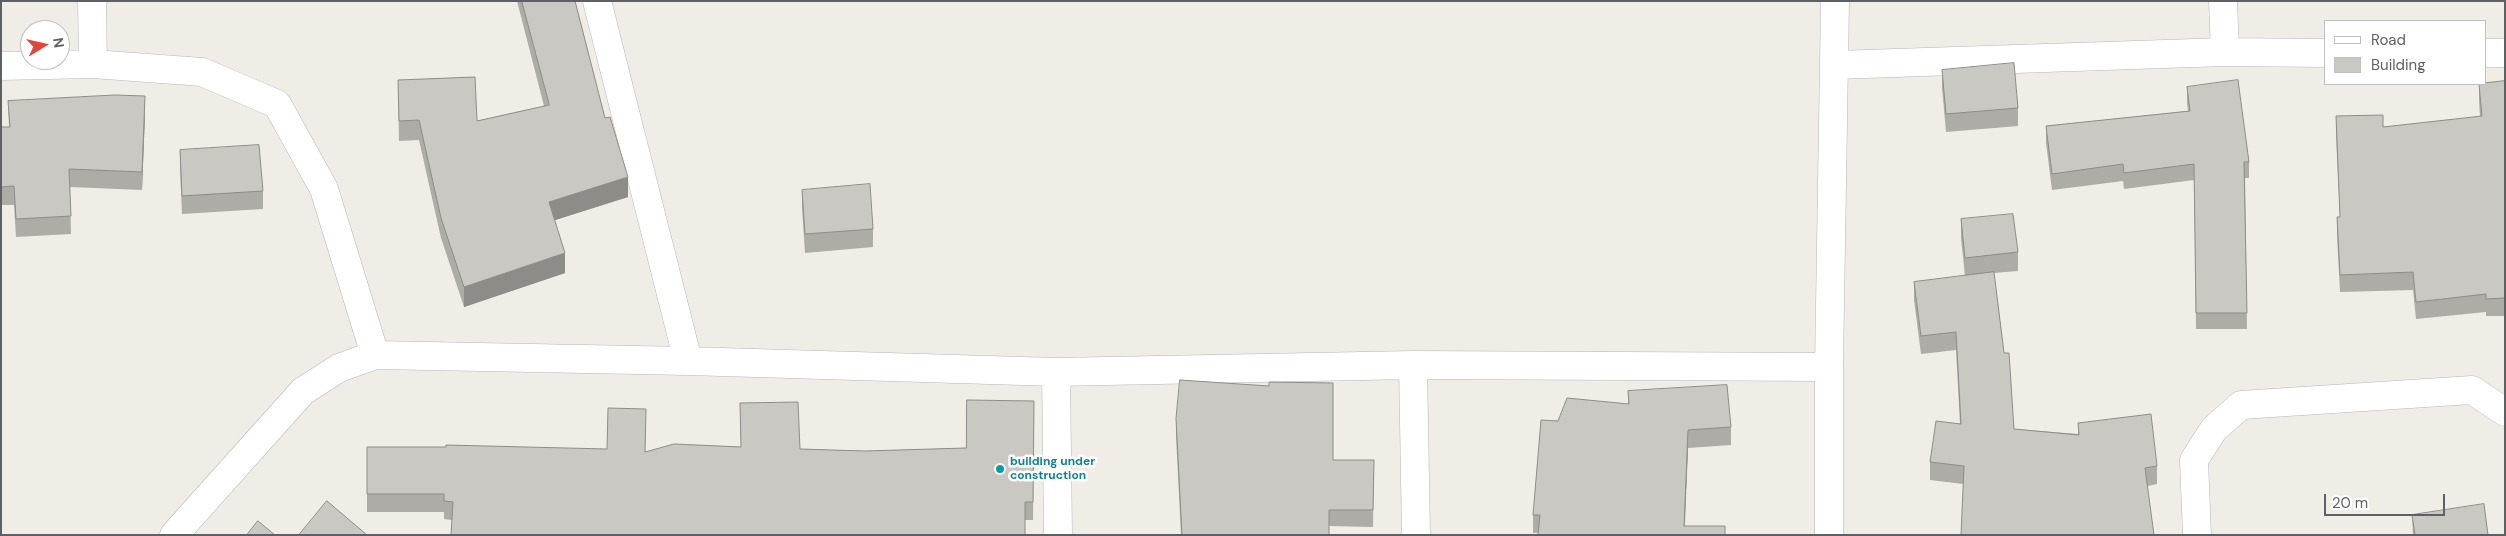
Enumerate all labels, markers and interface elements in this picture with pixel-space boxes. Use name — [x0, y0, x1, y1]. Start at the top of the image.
north arrow — [20, 20, 70, 70]
legend — [2324, 20, 2486, 85]
text: Road — [2371, 30, 2406, 50]
text: N — [49, 36, 69, 49]
text: Building — [2371, 55, 2426, 75]
place label: building under construction — [1010, 455, 1095, 483]
marker: building under construction — [994, 463, 1006, 475]
scale bar — [2326, 484, 2447, 516]
text: 20 m — [2332, 493, 2368, 513]

